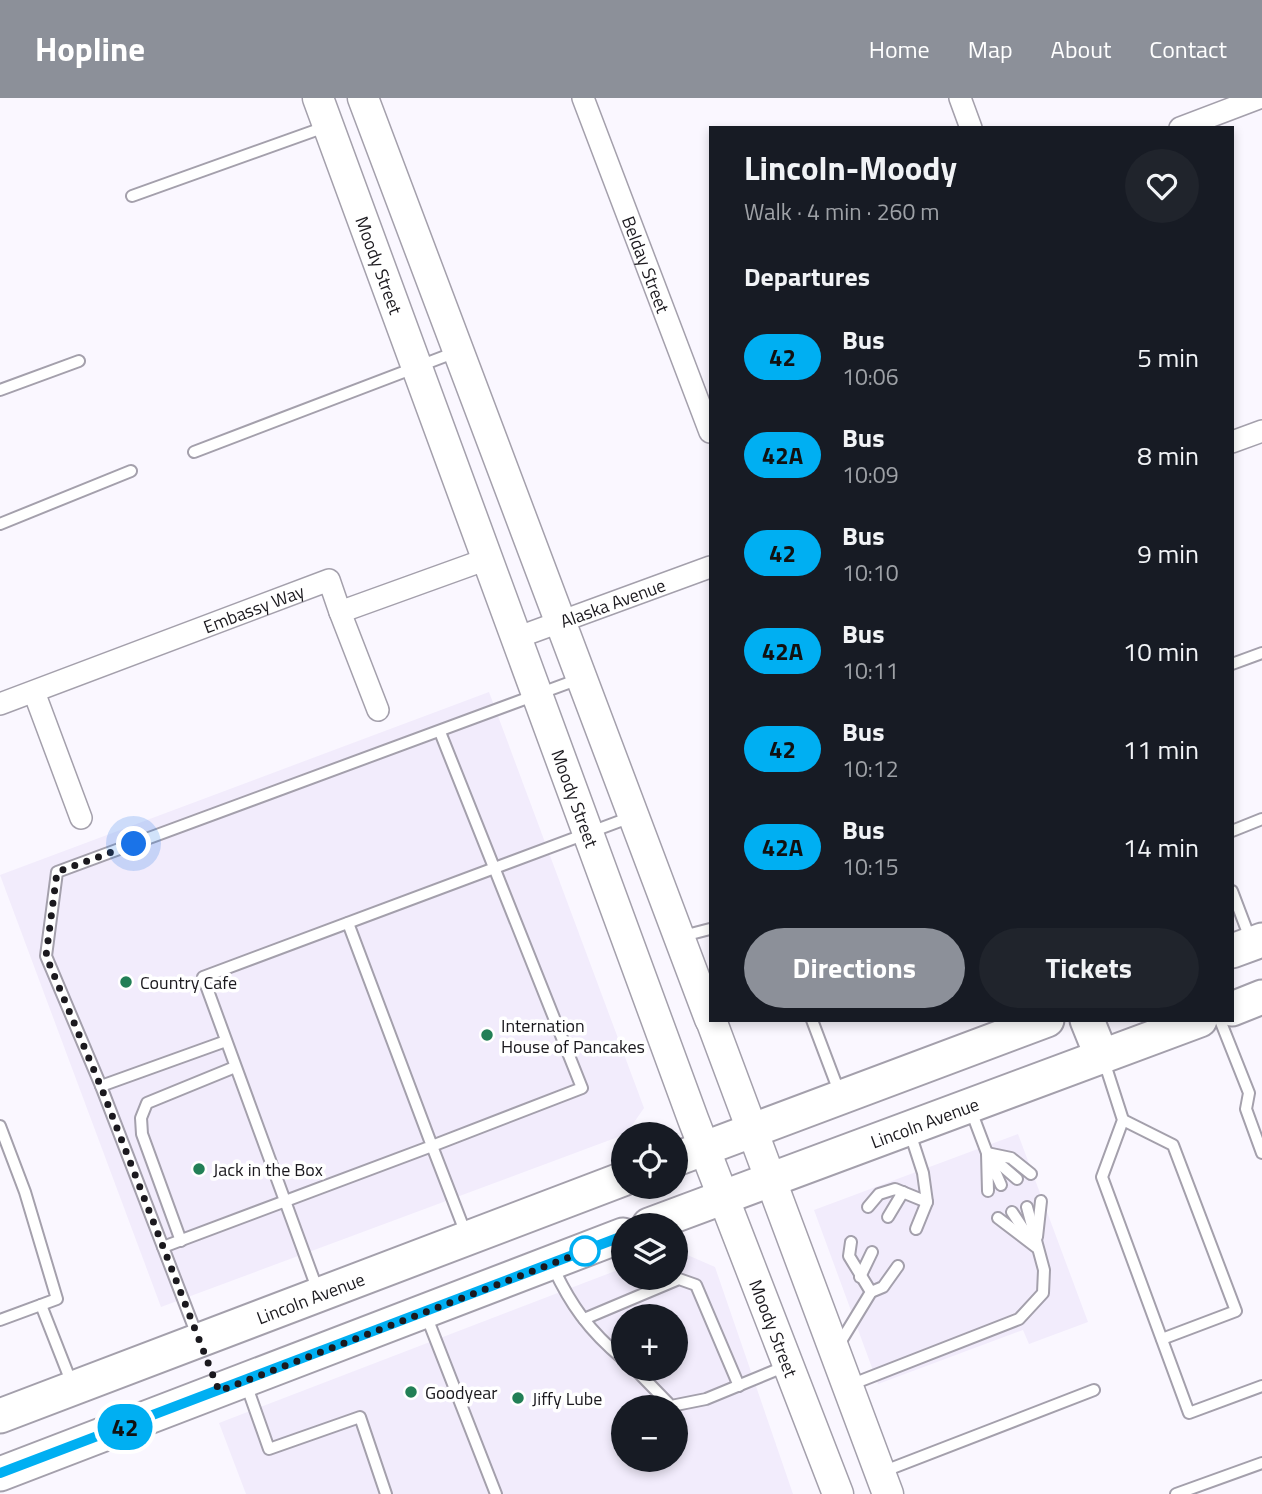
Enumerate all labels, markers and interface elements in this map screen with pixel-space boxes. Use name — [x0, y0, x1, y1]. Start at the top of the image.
text: Hopline — [35, 24, 145, 74]
text: Home — [869, 31, 930, 67]
text: Map — [968, 31, 1013, 67]
text: About — [1051, 31, 1111, 67]
text: Contact — [1149, 31, 1227, 67]
text: Lincoln-Moody — [744, 143, 957, 193]
button: heart — [1125, 149, 1199, 223]
text: Walk · 4 min · 260 m — [744, 194, 940, 229]
street label: Moody Street — [349, 212, 410, 319]
street label: Belday Street — [616, 212, 677, 317]
text: Departures — [744, 257, 870, 296]
text: Bus — [842, 320, 884, 359]
text: 5 min — [1137, 338, 1199, 377]
text: 42 — [769, 339, 796, 375]
text: 10:06 — [842, 359, 899, 394]
text: Bus — [842, 418, 884, 457]
text: 8 min — [1137, 436, 1199, 475]
text: 42A — [762, 437, 803, 473]
text: 10:09 — [842, 457, 899, 492]
text: Bus — [842, 516, 884, 555]
text: 9 min — [1137, 534, 1199, 573]
text: 42 — [769, 535, 796, 571]
text: 10:10 — [842, 555, 899, 590]
street label: Alaska Avenue — [556, 571, 669, 634]
street label: Embassy Way — [199, 577, 308, 640]
text: Bus — [842, 614, 884, 653]
text: 10 min — [1123, 632, 1199, 671]
text: 42A — [762, 633, 803, 669]
text: 10:11 — [842, 653, 899, 688]
text: Bus — [842, 712, 884, 751]
text: 11 min — [1123, 730, 1199, 769]
text: 42 — [769, 731, 796, 767]
street label: Moody Street — [545, 745, 606, 852]
text: 10:12 — [842, 751, 899, 786]
text: Bus — [842, 810, 884, 849]
your location — [116, 826, 151, 861]
text: 14 min — [1123, 828, 1199, 867]
text: 42A — [762, 829, 803, 865]
text: 10:15 — [842, 849, 899, 884]
button: Directions — [744, 928, 965, 1008]
button: Tickets — [979, 928, 1199, 1008]
place label: Country Cafe — [140, 969, 237, 996]
marker: Country Cafe — [118, 974, 134, 990]
place label: Internation House of Pancakes — [501, 1012, 645, 1060]
marker: Internation House of Pancakes — [479, 1027, 495, 1043]
street label: Lincoln Avenue — [867, 1090, 983, 1155]
map controls — [611, 1122, 688, 1472]
button: locate — [611, 1122, 688, 1199]
place label: Jack in the Box — [213, 1156, 323, 1183]
marker: Jack in the Box — [191, 1161, 207, 1177]
button: layers — [611, 1213, 688, 1290]
unlabelled marker — [570, 1236, 600, 1266]
street label: Lincoln Avenue — [252, 1265, 368, 1331]
street label: Moody Street — [743, 1275, 805, 1382]
button: + — [611, 1304, 688, 1381]
place label: Goodyear — [425, 1379, 498, 1406]
marker: Goodyear — [403, 1384, 419, 1400]
place label: Jiffy Lube — [532, 1385, 602, 1412]
marker: Jiffy Lube — [510, 1390, 526, 1406]
button: − — [611, 1395, 688, 1472]
line badge: 42 — [94, 1404, 156, 1450]
text: 42 — [112, 1409, 138, 1445]

